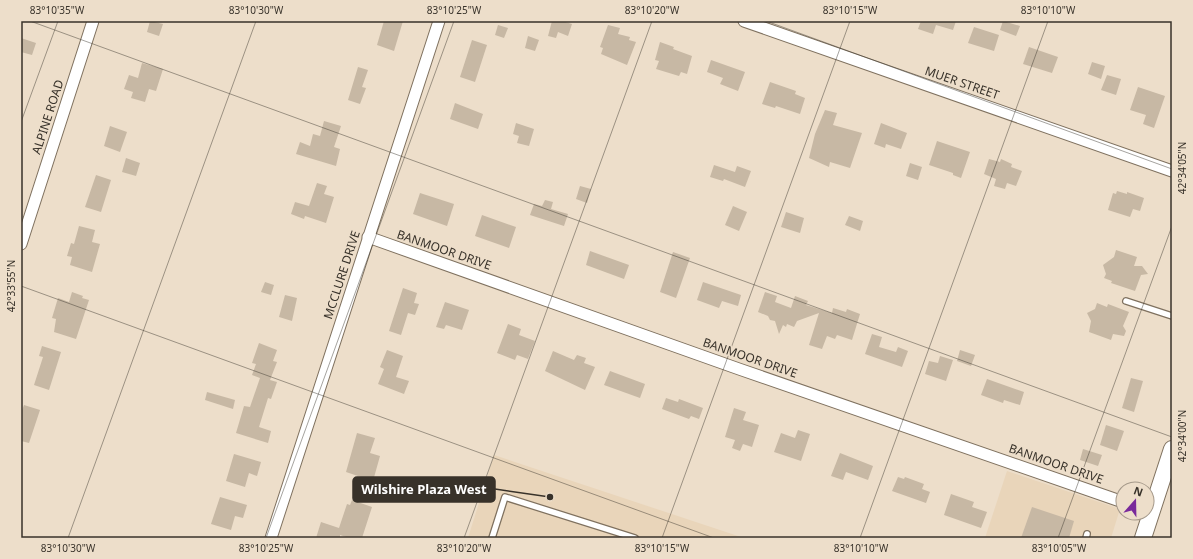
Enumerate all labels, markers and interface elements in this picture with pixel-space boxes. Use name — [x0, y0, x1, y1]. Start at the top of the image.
text: 83°10'35"W — [30, 3, 85, 17]
text: 83°10'30"W — [229, 3, 284, 17]
text: 83°10'25"W — [427, 3, 482, 17]
text: 83°10'20"W — [625, 3, 680, 17]
text: 83°10'15"W — [823, 3, 878, 17]
text: 83°10'10"W — [1021, 3, 1076, 17]
street label: MUER STREET — [923, 62, 1002, 103]
street label: ALPINE ROAD — [28, 77, 68, 156]
text: 42°34'05"N — [1175, 142, 1189, 194]
street label: BANMOOR DRIVE — [395, 225, 494, 274]
street label: MCCLURE DRIVE — [319, 228, 364, 321]
text: 42°33'55"N — [4, 260, 18, 312]
street label: BANMOOR DRIVE — [701, 333, 800, 382]
text: 42°34'00"N — [1175, 410, 1189, 462]
street label: BANMOOR DRIVE — [1007, 439, 1106, 488]
callout: Wilshire Plaza West — [353, 477, 495, 502]
text: Wilshire Plaza West — [361, 480, 487, 498]
north arrow — [1115, 481, 1155, 521]
text: N — [1132, 483, 1145, 500]
text: 83°10'30"W — [41, 541, 96, 555]
text: 83°10'25"W — [239, 541, 294, 555]
text: 83°10'20"W — [437, 541, 492, 555]
text: 83°10'15"W — [635, 541, 690, 555]
text: 83°10'10"W — [834, 541, 889, 555]
text: 83°10'05"W — [1032, 541, 1087, 555]

